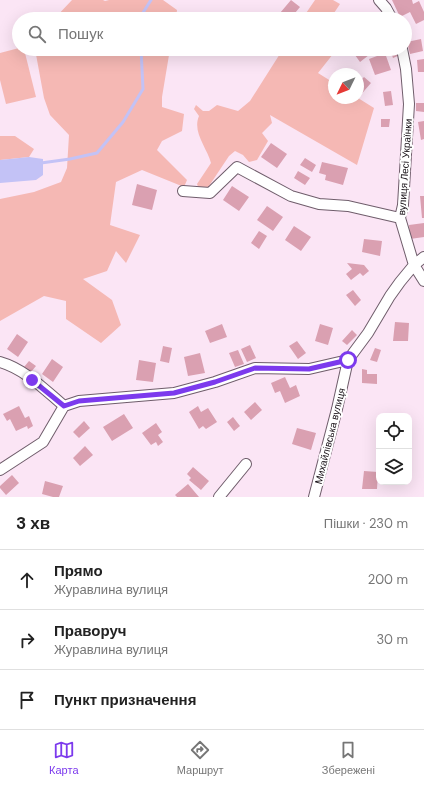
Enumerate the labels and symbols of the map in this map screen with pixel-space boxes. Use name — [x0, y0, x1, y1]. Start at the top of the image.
north arrow — [328, 68, 364, 104]
street label: вулиця Лесі Українки — [395, 118, 415, 216]
route start — [339, 351, 357, 369]
route end — [23, 371, 41, 389]
street label: Михайлівська вулиця — [312, 387, 348, 485]

